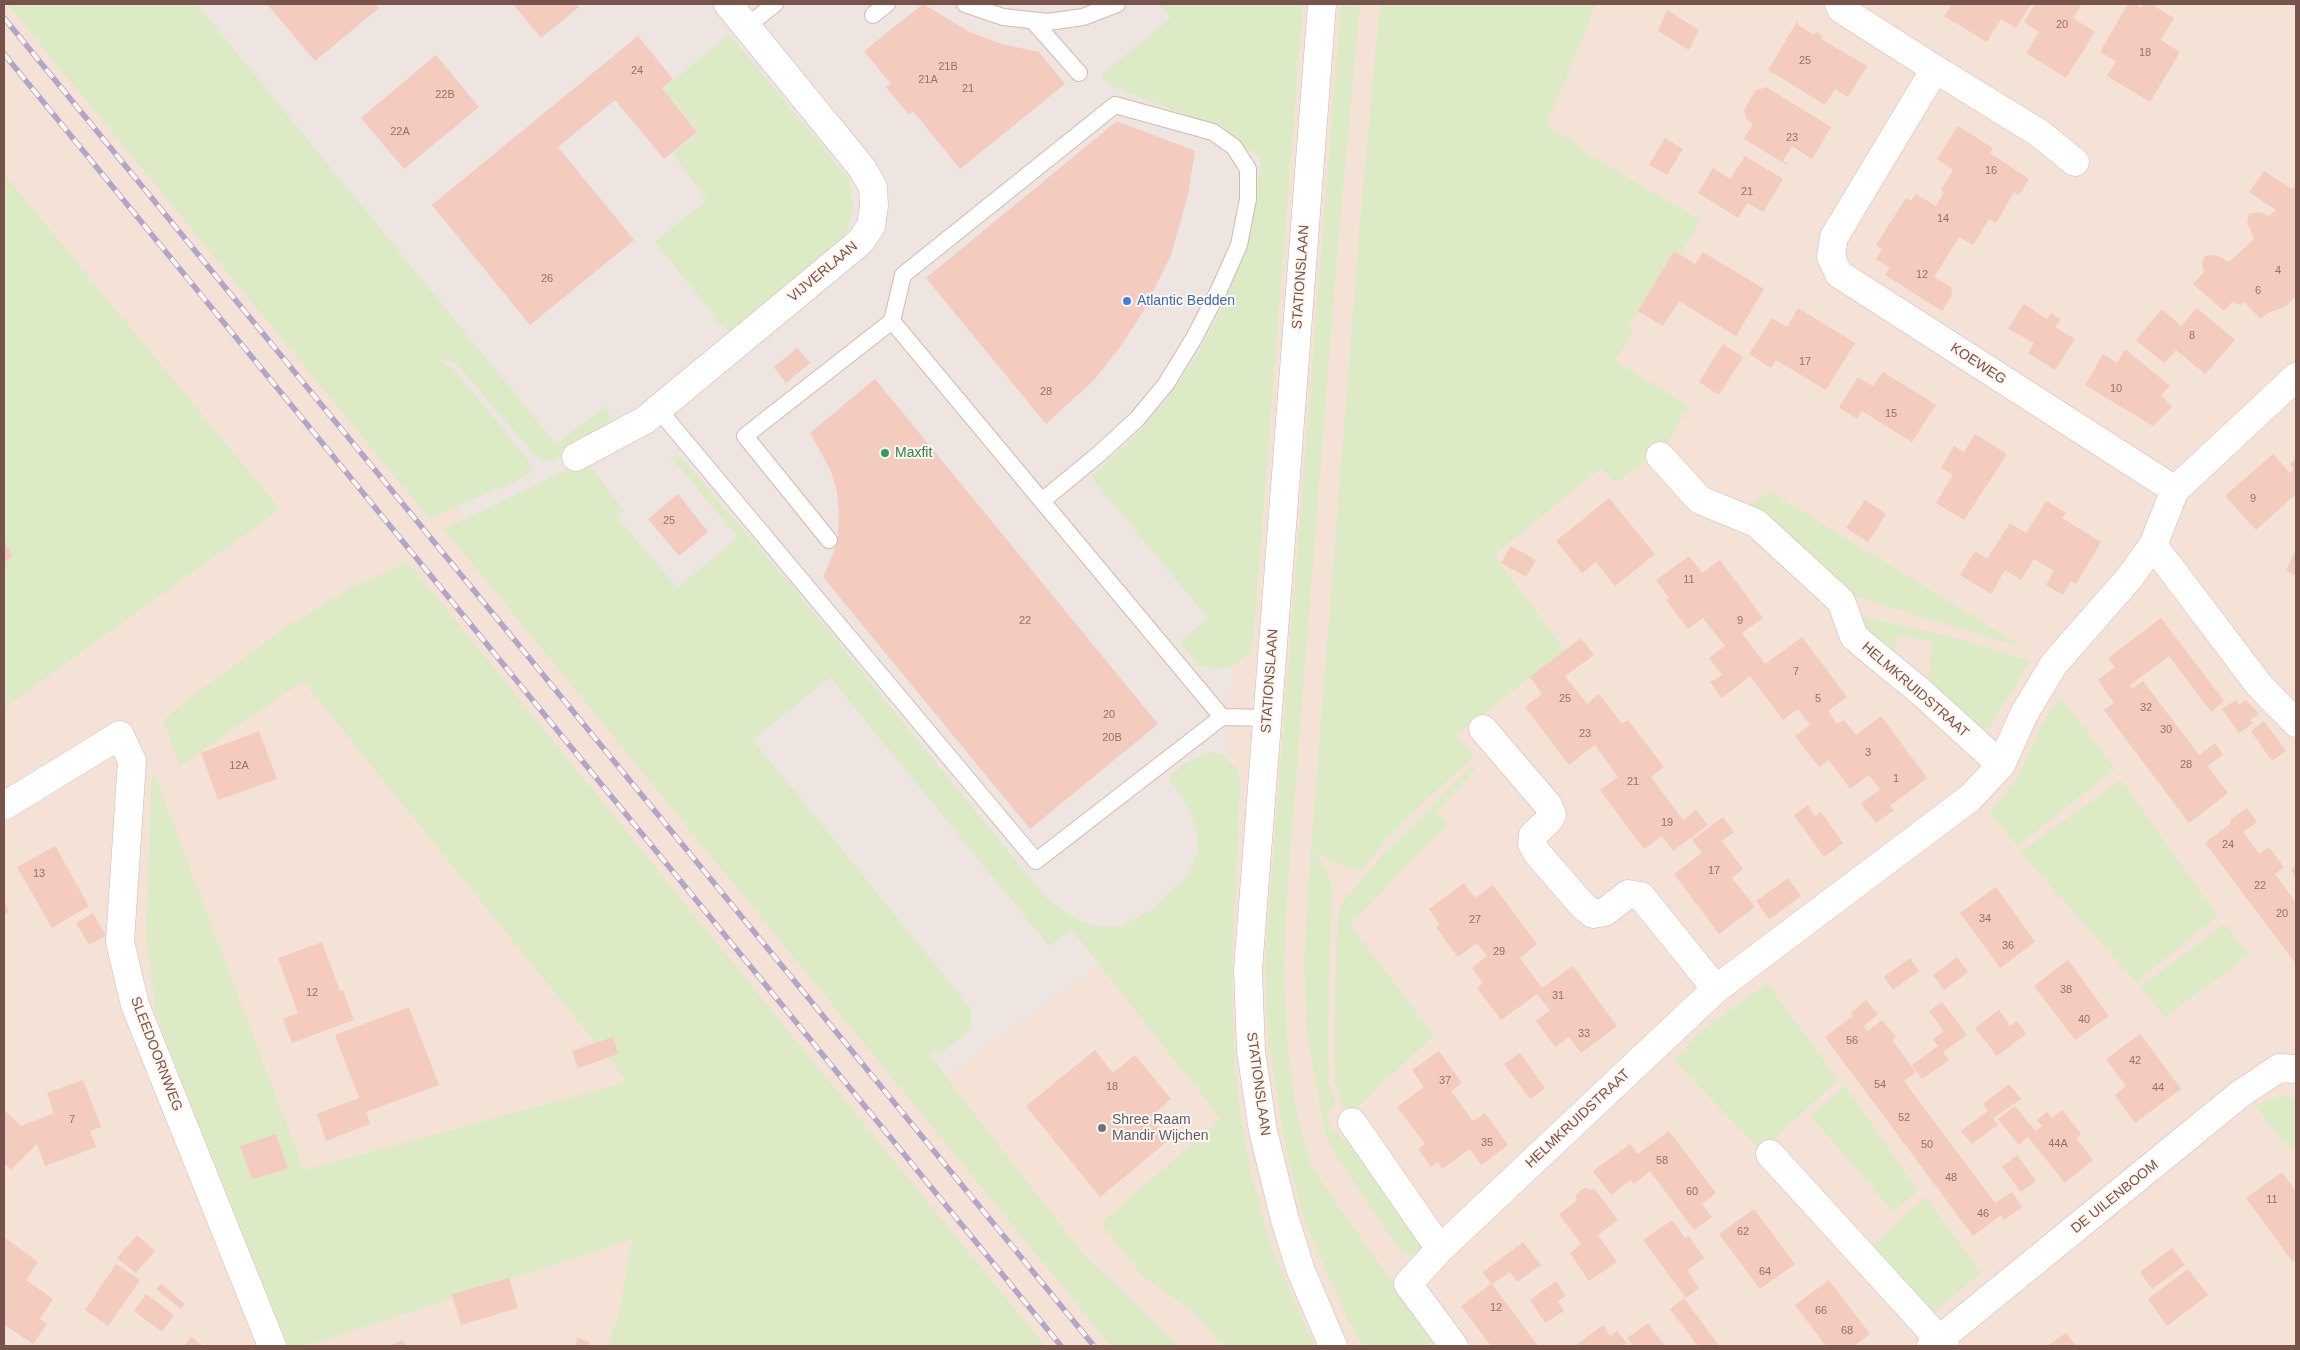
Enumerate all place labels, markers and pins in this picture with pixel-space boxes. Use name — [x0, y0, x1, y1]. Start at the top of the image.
place label: Atlantic Bedden — [1137, 293, 1235, 309]
marker: Atlantic Bedden — [1121, 295, 1133, 307]
place label: Maxfit — [895, 445, 932, 461]
marker: Maxfit — [879, 447, 891, 459]
place label: Shree Raam Mandir Wijchen — [1112, 1112, 1208, 1144]
marker: Shree Raam Mandir Wijchen — [1096, 1122, 1108, 1134]

